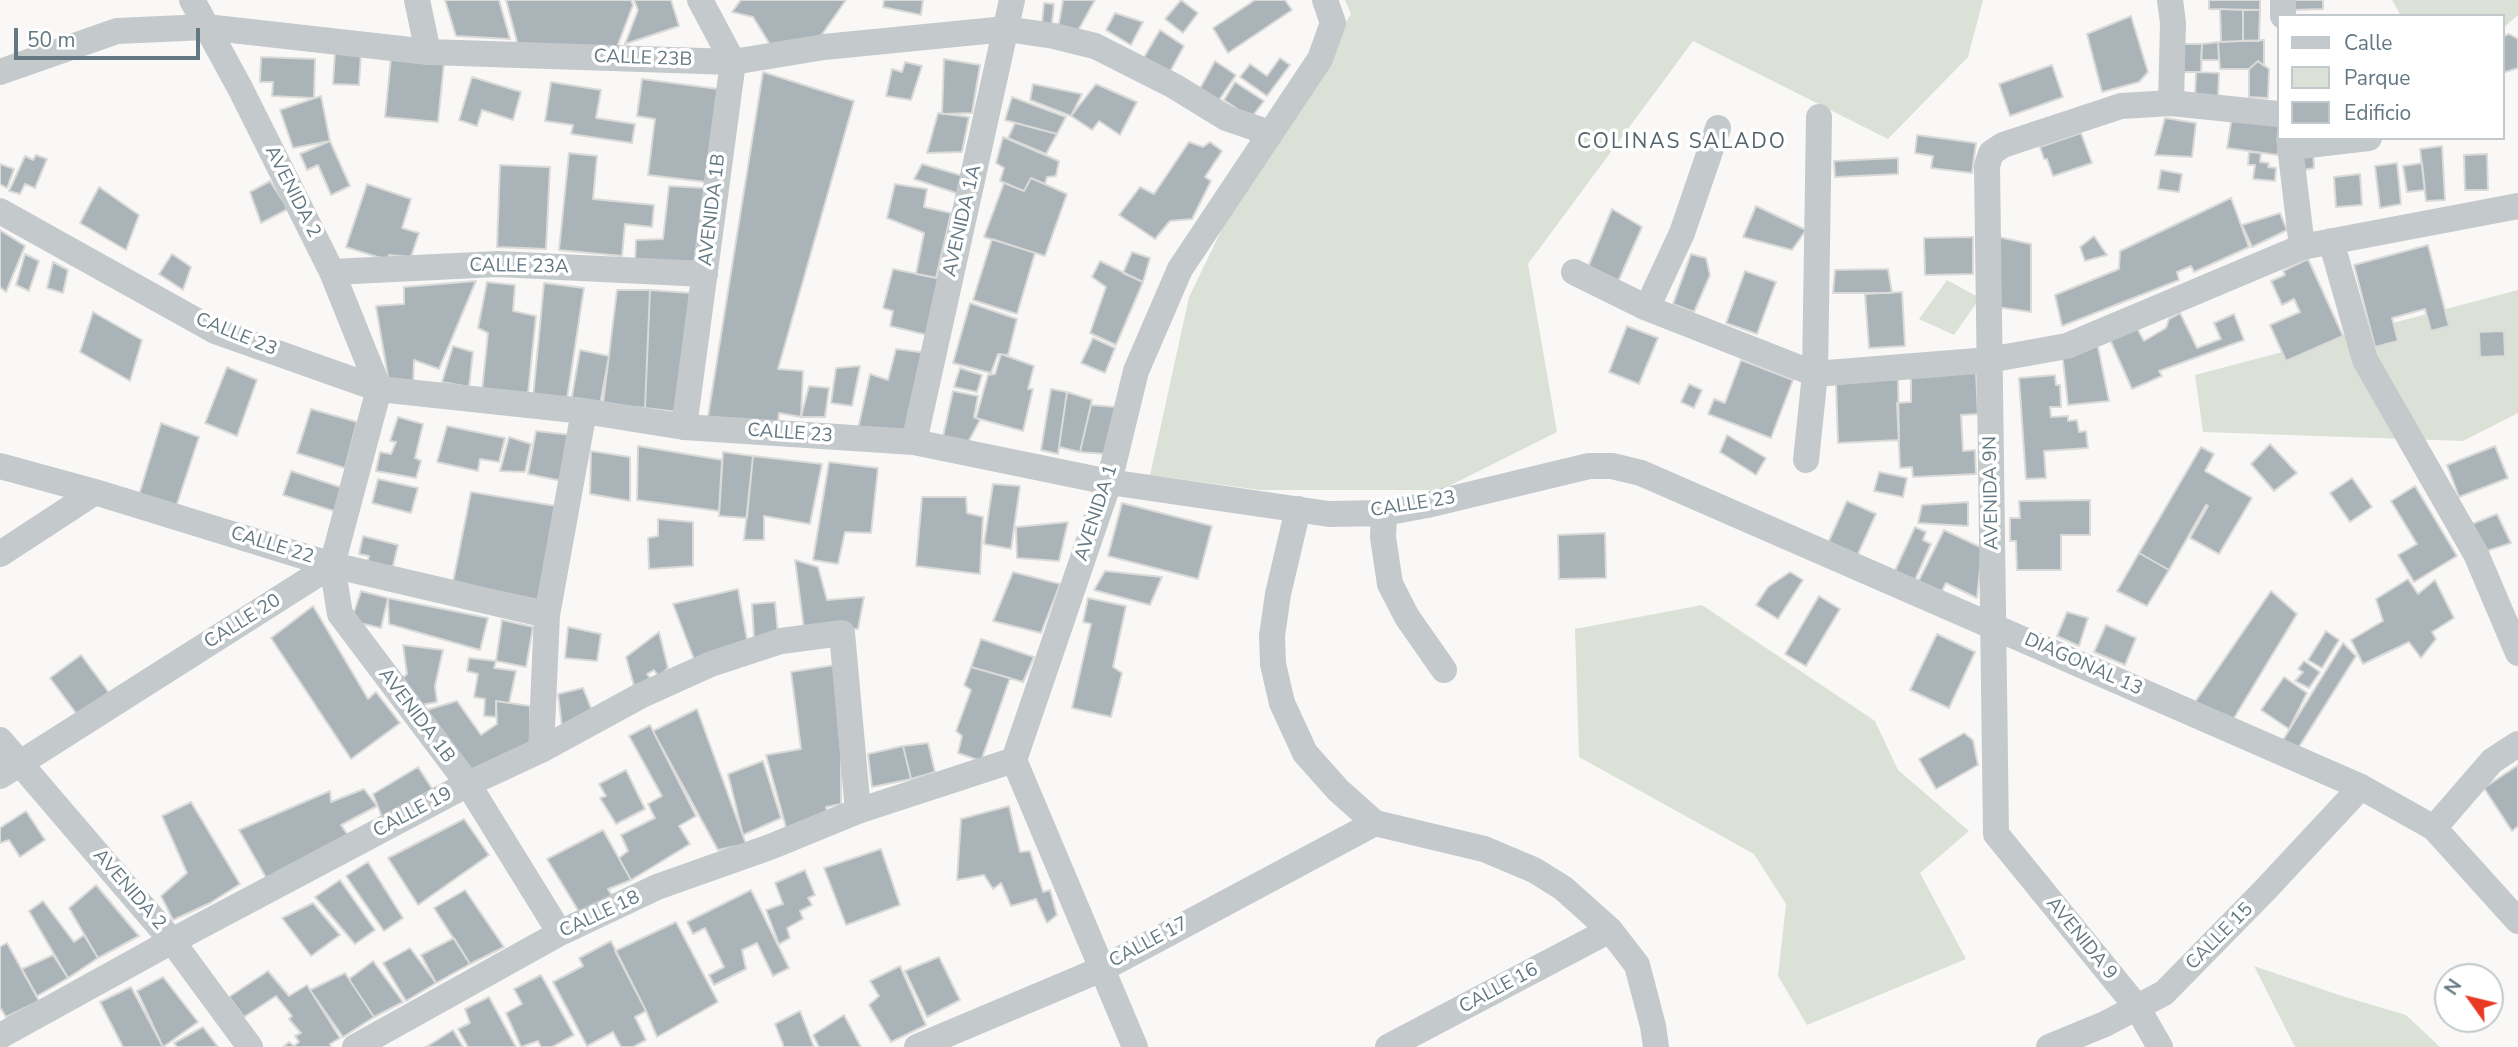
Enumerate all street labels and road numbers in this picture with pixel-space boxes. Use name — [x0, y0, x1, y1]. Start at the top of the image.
street label: CALLE 23B — [593, 46, 693, 72]
street label: AVENIDA 2 — [259, 142, 325, 242]
street label: AVENIDA 1B — [695, 153, 731, 267]
street label: AVENIDA 1A — [939, 163, 987, 279]
street label: CALLE 23A — [469, 255, 569, 279]
street label: CALLE 23 — [192, 308, 280, 362]
street label: CALLE 23 — [746, 420, 834, 448]
street label: AVENIDA 9N — [1980, 436, 2004, 550]
street label: AVENIDA 1 — [1071, 462, 1123, 564]
street label: CALLE 23 — [1369, 487, 1457, 523]
street label: CALLE 22 — [228, 523, 316, 569]
street label: CALLE 20 — [201, 590, 285, 654]
street label: DIAGONAL 13 — [2020, 629, 2146, 701]
street label: AVENIDA 1B — [373, 664, 459, 768]
street label: CALLE 19 — [370, 783, 456, 843]
street label: AVENIDA 2 — [88, 845, 170, 935]
street label: CALLE 18 — [556, 887, 644, 943]
street label: AVENIDA 9 — [2041, 893, 2121, 985]
street label: CALLE 15 — [2182, 899, 2258, 975]
street label: CALLE 17 — [1106, 913, 1192, 973]
street label: CALLE 16 — [1456, 959, 1542, 1019]

